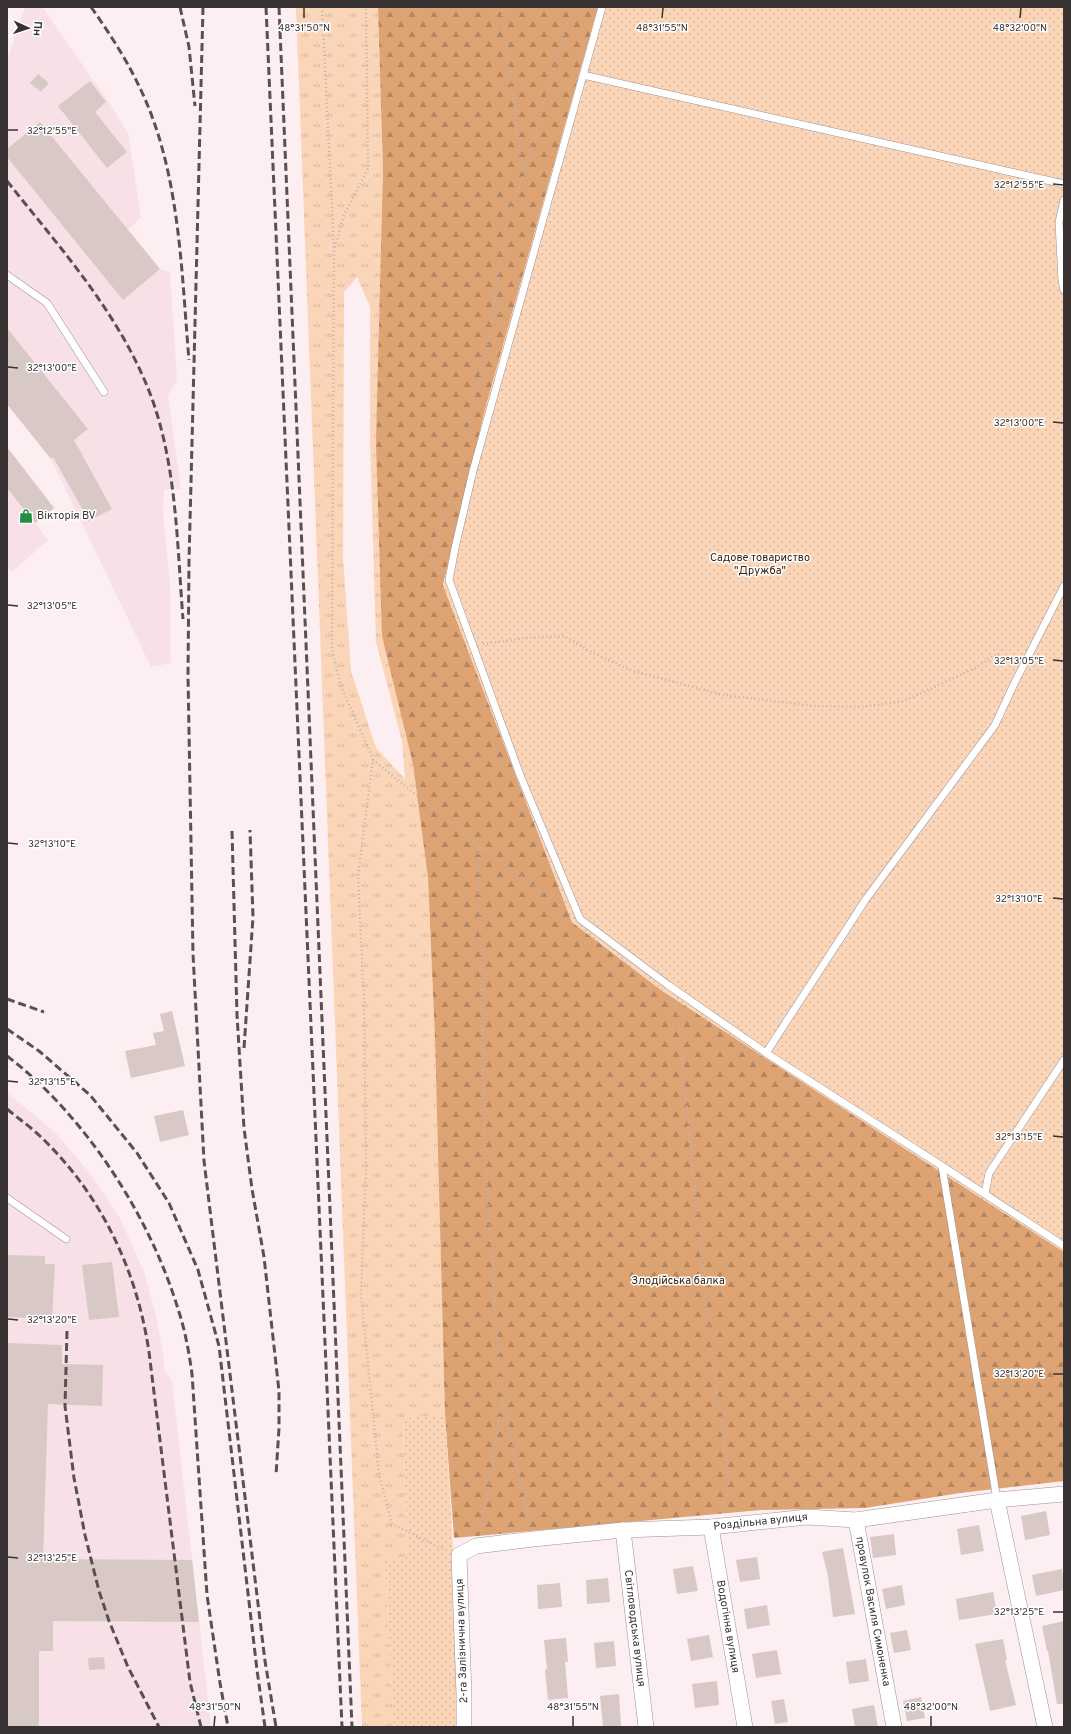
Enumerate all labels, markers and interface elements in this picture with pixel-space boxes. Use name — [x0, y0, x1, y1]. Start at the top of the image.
north arrow — [8, 8, 48, 48]
text: Пн — [30, 21, 44, 36]
text: 48°31'50"N — [278, 22, 330, 35]
text: 48°31'55"N — [636, 22, 688, 35]
text: 48°32'00"N — [993, 22, 1047, 35]
text: 32°12'55"E — [27, 125, 77, 138]
text: 32°12'55"E — [994, 179, 1044, 192]
text: 32°13'00"E — [27, 362, 77, 375]
text: 32°13'00"E — [994, 417, 1044, 430]
shop icon: Вікторія BV — [18, 508, 34, 524]
place label: Вікторія BV — [37, 509, 96, 523]
park label: Садове товариство "Дружба" — [710, 551, 810, 578]
text: 32°13'05"E — [27, 600, 77, 613]
text: 32°13'05"E — [994, 655, 1044, 668]
text: 32°13'10"E — [28, 838, 76, 851]
text: 32°13'10"E — [995, 893, 1043, 906]
text: 32°13'15"E — [28, 1076, 76, 1089]
text: 32°13'15"E — [995, 1131, 1043, 1144]
park label: Злодійська балка — [631, 1274, 725, 1288]
text: 32°13'20"E — [27, 1314, 77, 1327]
text: 32°13'20"E — [994, 1368, 1044, 1381]
street label: Роздільна вулиця — [713, 1510, 808, 1534]
street label: провулок Василя Симоненка — [852, 1535, 893, 1688]
text: 32°13'25"E — [27, 1552, 77, 1565]
street label: Світловодська вулиця — [621, 1569, 648, 1688]
street label: 2-га Залізнична вулиця — [453, 1578, 471, 1704]
street label: Водогінна вулиця — [713, 1579, 743, 1674]
text: 32°13'25"E — [994, 1606, 1044, 1619]
text: 48°31'50"N — [189, 1701, 241, 1714]
text: 48°31'55"N — [547, 1701, 599, 1714]
text: 48°32'00"N — [904, 1701, 958, 1714]

